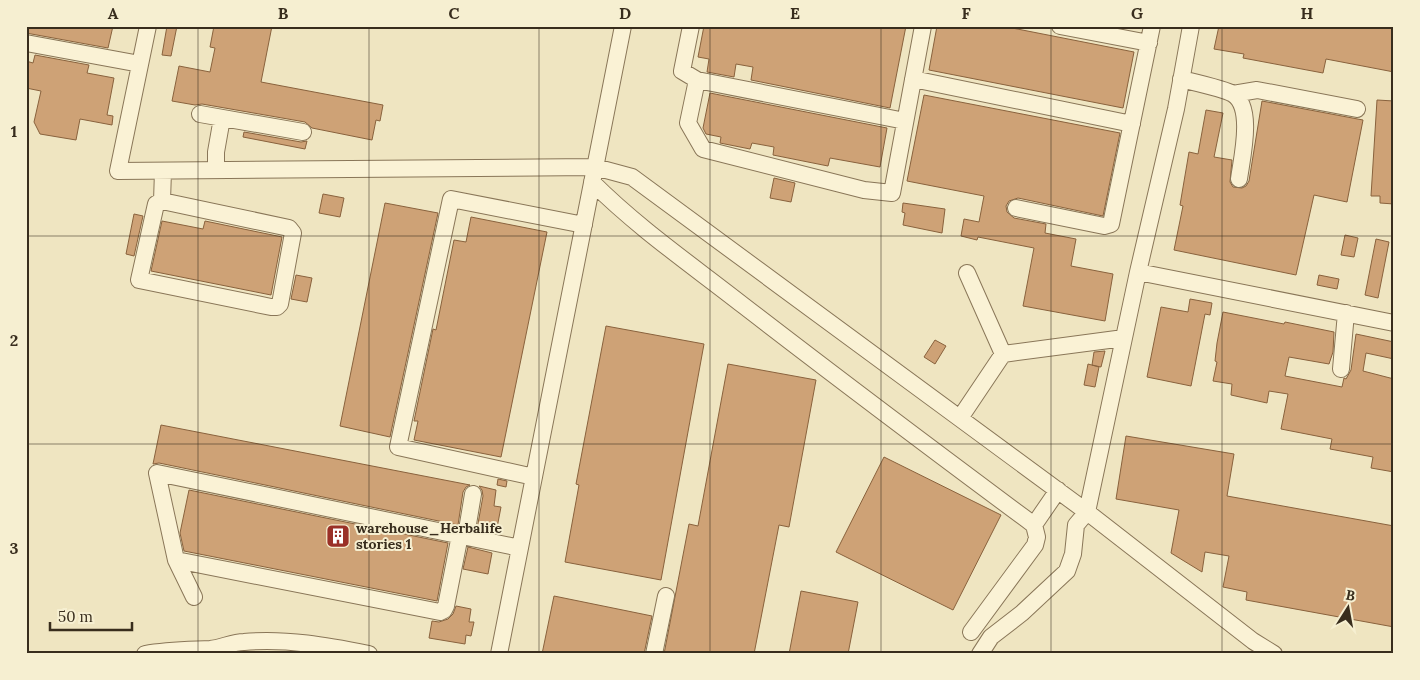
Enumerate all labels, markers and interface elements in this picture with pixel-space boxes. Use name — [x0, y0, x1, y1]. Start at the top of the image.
text: A — [108, 3, 119, 23]
text: B — [278, 3, 289, 23]
text: C — [448, 3, 460, 23]
text: D — [619, 3, 631, 23]
text: E — [790, 3, 800, 23]
text: F — [961, 3, 971, 23]
text: G — [1131, 3, 1143, 23]
text: H — [1301, 3, 1314, 23]
text: 1 — [11, 121, 17, 141]
text: 2 — [10, 330, 18, 350]
place label: warehouse_Herbalife stories 1 — [356, 519, 502, 553]
building icon: warehouse_Herbalife stories 1 — [325, 523, 351, 549]
text: 3 — [10, 538, 19, 558]
north arrow — [1322, 582, 1372, 632]
text: B — [1344, 586, 1357, 605]
scale bar — [50, 600, 132, 632]
text: 50 m — [58, 607, 93, 626]

